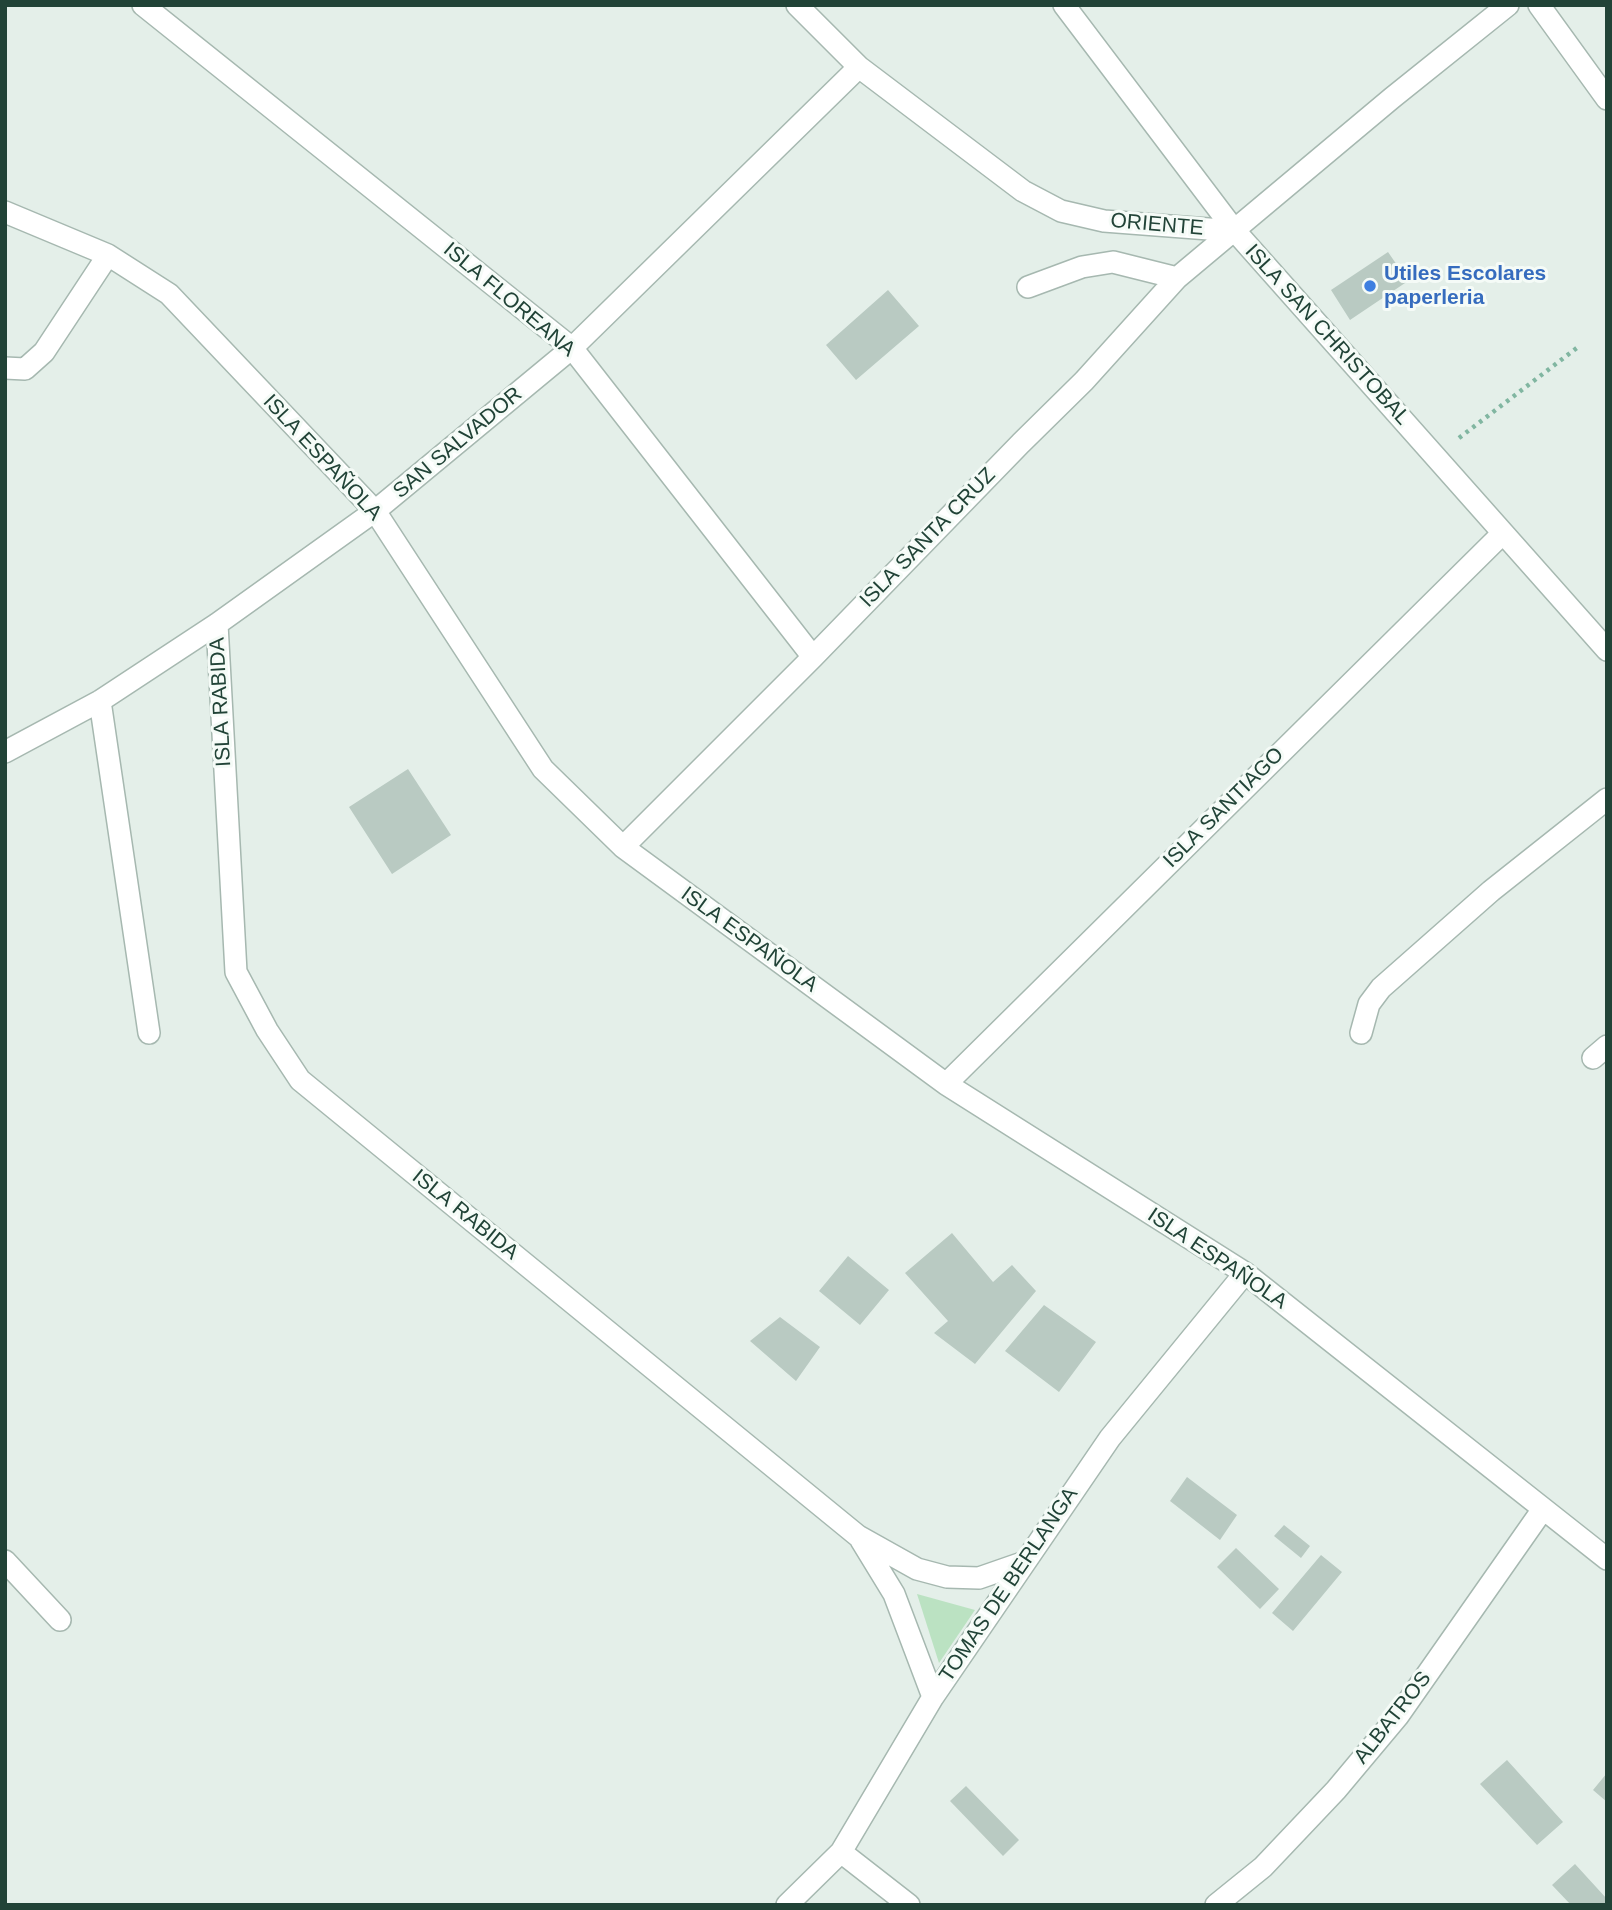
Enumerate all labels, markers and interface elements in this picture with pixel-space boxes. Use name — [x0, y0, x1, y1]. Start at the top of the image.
street label: ORIENTE — [1109, 208, 1205, 242]
street label: ISLA FLOREANA — [438, 237, 580, 363]
street label: ISLA SAN CHRISTOBAL — [1239, 240, 1415, 430]
place label: Utiles Escolares paperleria — [1384, 261, 1546, 311]
marker: Utiles Escolares paperleria — [1362, 278, 1378, 294]
street label: SAN SALVADOR — [389, 382, 527, 504]
street label: ISLA ESPAÑOLA — [257, 390, 387, 526]
street label: ISLA SANTA CRUZ — [855, 463, 1001, 613]
street label: ISLA RABIDA — [205, 637, 237, 767]
street label: ISLA SANTIAGO — [1159, 743, 1289, 873]
street label: ISLA ESPAÑOLA — [676, 882, 822, 998]
street label: ISLA RABIDA — [407, 1164, 523, 1266]
street label: ISLA ESPAÑOLA — [1142, 1203, 1292, 1315]
street label: TOMAS DE BERLANGA — [934, 1483, 1084, 1687]
street label: ALBATROS — [1349, 1667, 1437, 1769]

